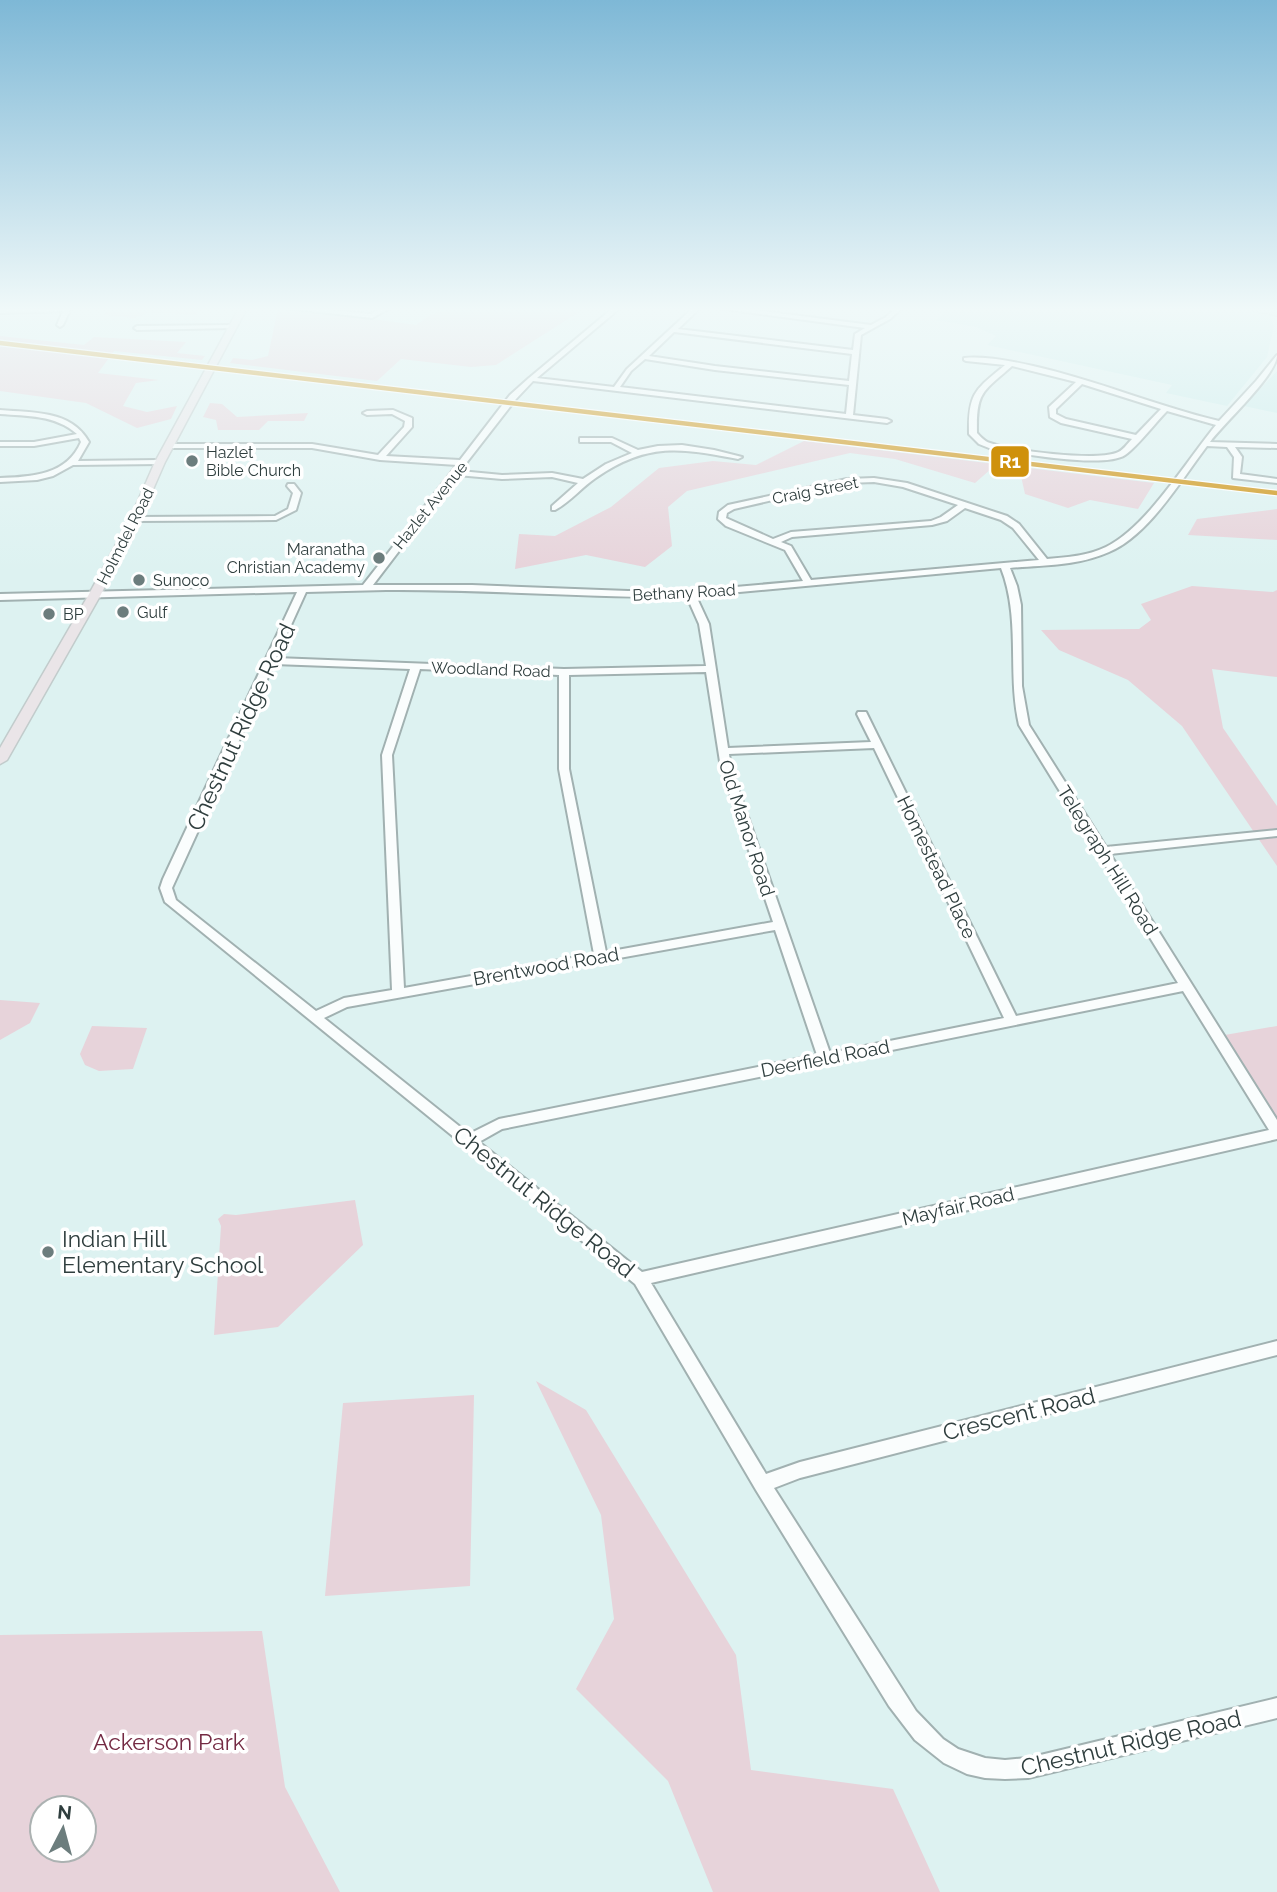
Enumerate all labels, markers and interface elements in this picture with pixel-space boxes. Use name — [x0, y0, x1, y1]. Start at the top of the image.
place label: Hazlet Bible Church — [206, 443, 301, 480]
line badge: R1 — [990, 445, 1030, 478]
text: R1 — [999, 450, 1021, 472]
marker: Hazlet Bible Church — [184, 453, 200, 469]
street label: Hazlet Avenue — [389, 458, 471, 553]
street label: Craig Street — [771, 473, 860, 508]
street label: Holmdel Road — [93, 485, 158, 588]
place label: Maranatha Christian Academy — [227, 540, 365, 577]
marker: Maranatha Christian Academy — [371, 550, 387, 566]
place label: Sunoco — [153, 571, 209, 590]
marker: Sunoco — [131, 572, 147, 588]
street label: Bethany Road — [632, 580, 736, 605]
place label: Gulf — [137, 603, 168, 622]
marker: Gulf — [115, 604, 131, 620]
place label: BP — [63, 605, 84, 624]
marker: BP — [41, 606, 57, 622]
street label: Chestnut Ridge Road — [181, 619, 300, 835]
street label: Woodland Road — [431, 658, 551, 681]
street label: Old Manor Road — [715, 757, 779, 899]
street label: Telegraph Hill Road — [1053, 781, 1163, 939]
street label: Homestead Place — [893, 792, 981, 942]
street label: Brentwood Road — [471, 942, 621, 990]
street label: Deerfield Road — [759, 1035, 891, 1081]
street label: Chestnut Ridge Road — [448, 1120, 640, 1283]
street label: Mayfair Road — [900, 1182, 1016, 1230]
place label: Indian Hill Elementary School — [62, 1225, 264, 1278]
marker: Indian Hill Elementary School — [40, 1244, 56, 1260]
street label: Crescent Road — [940, 1382, 1098, 1446]
street label: Chestnut Ridge Road — [1018, 1704, 1244, 1781]
park label: Ackerson Park — [93, 1728, 245, 1755]
north arrow — [28, 1794, 98, 1864]
text: N — [56, 1800, 73, 1824]

